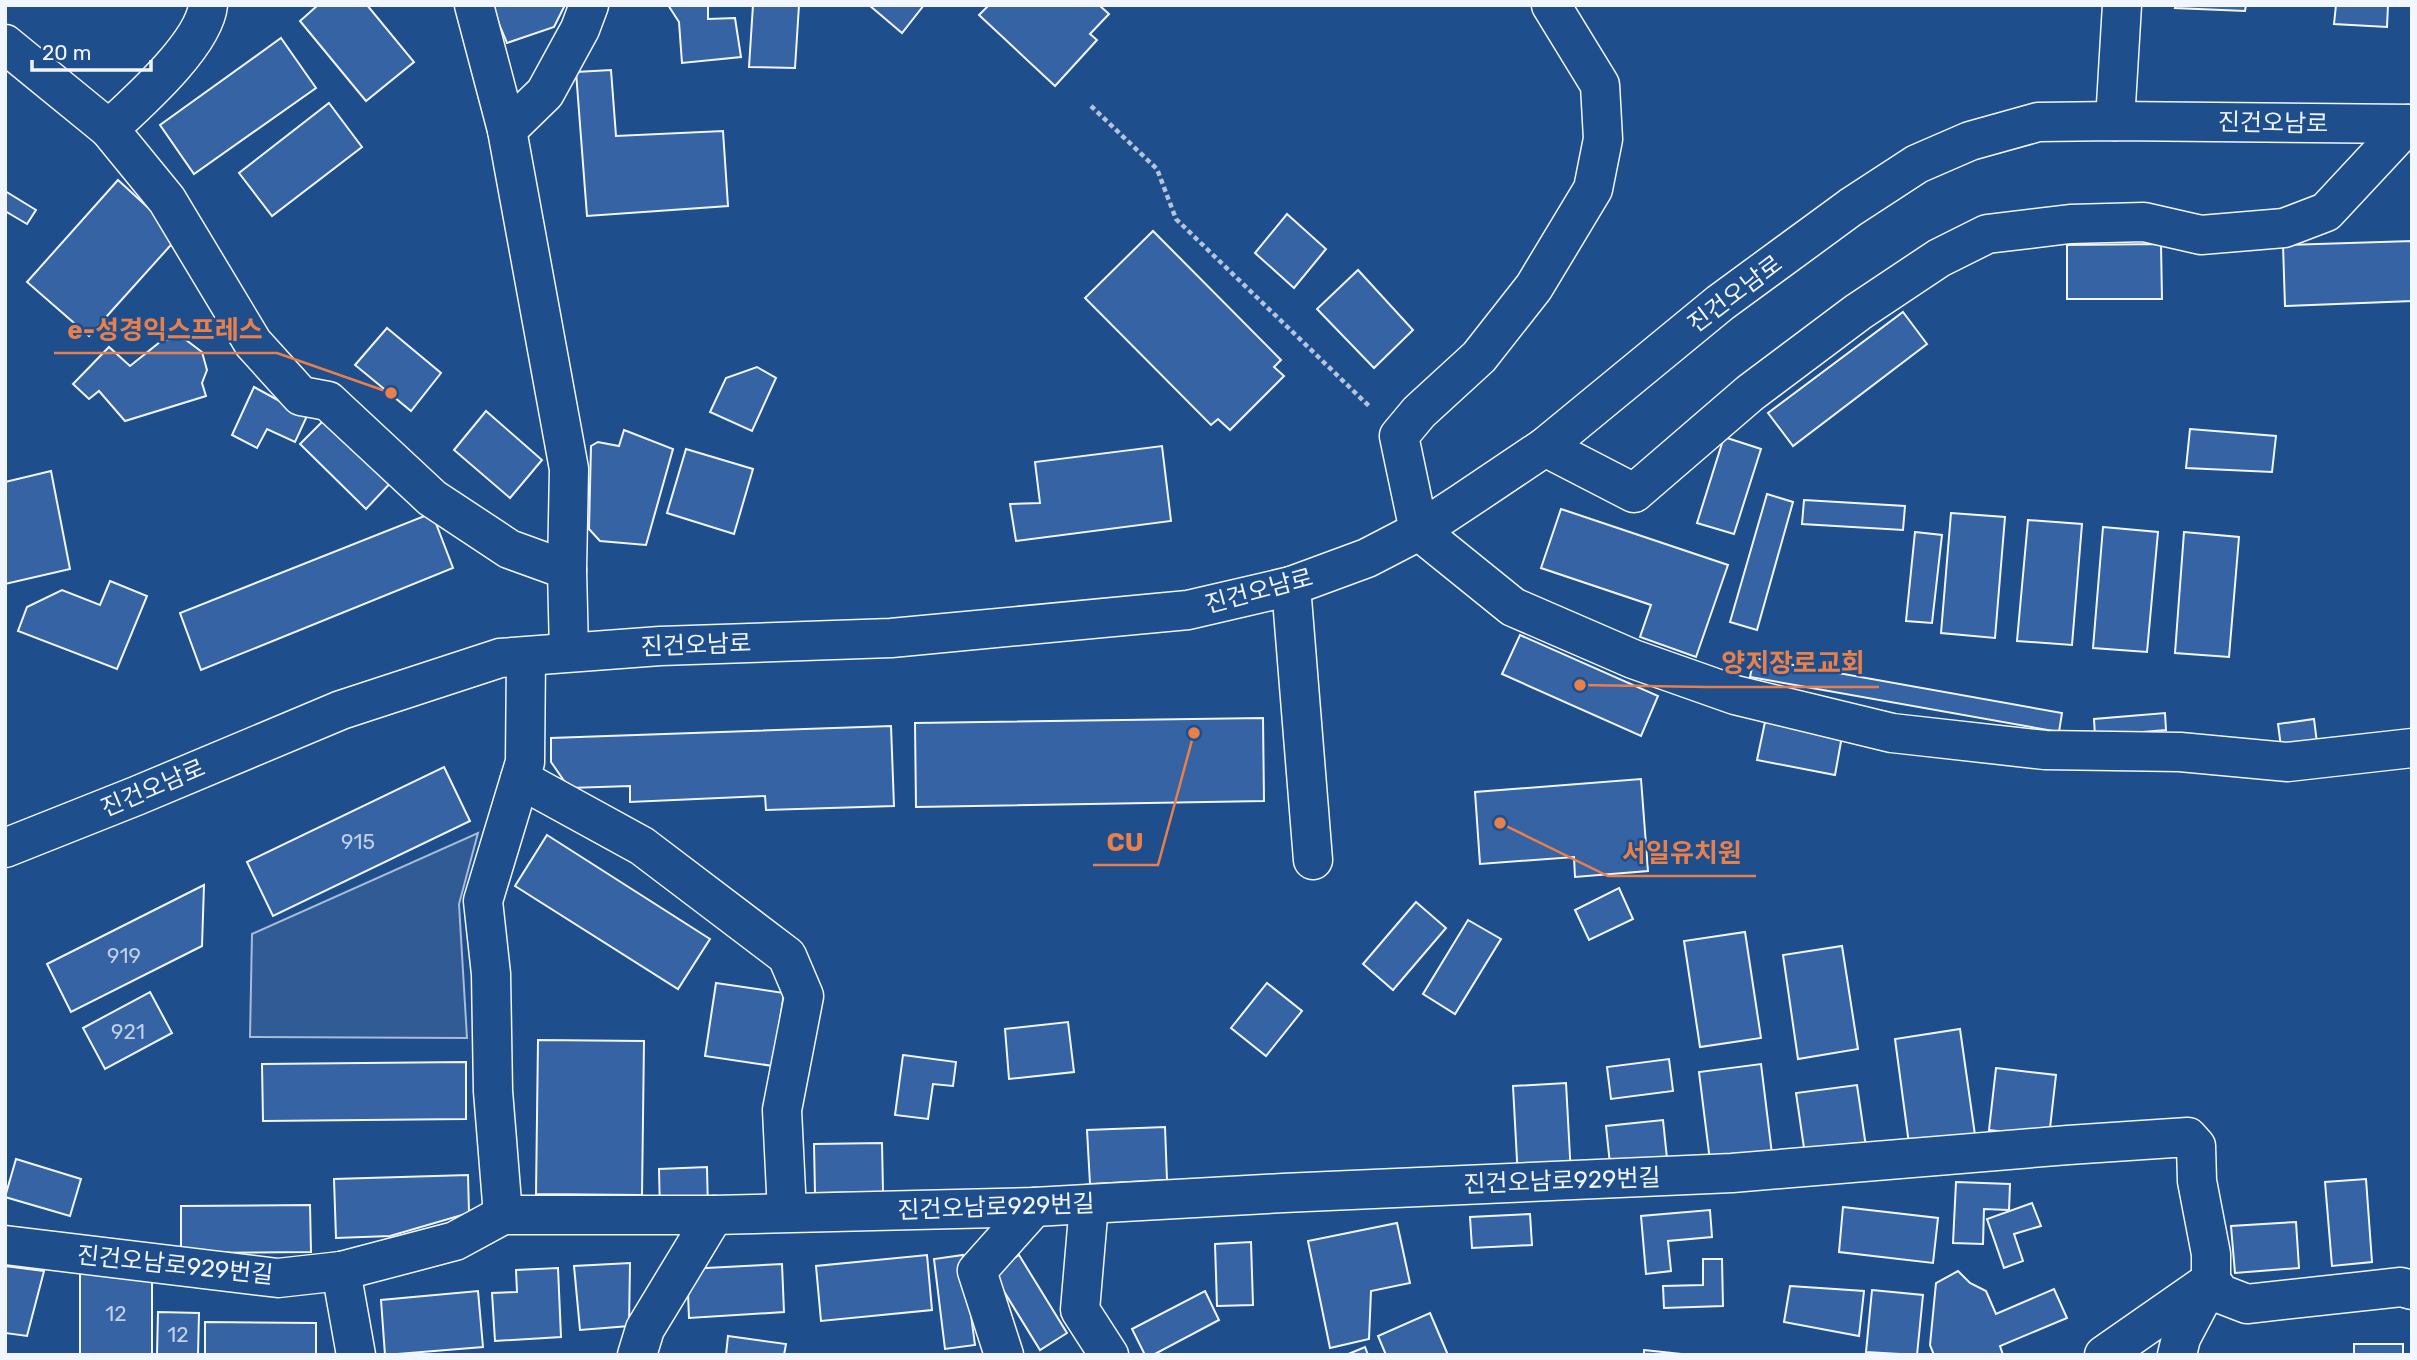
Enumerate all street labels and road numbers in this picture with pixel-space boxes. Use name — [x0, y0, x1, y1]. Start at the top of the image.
street label: 진건오남로 — [2218, 108, 2328, 138]
street label: 진건오남로 — [1682, 250, 1788, 338]
street label: 진건오남로 — [1202, 563, 1316, 619]
street label: 진건오남로 — [640, 629, 752, 661]
street label: 진건오남로 — [97, 754, 209, 822]
street label: 진건오남로929번길 — [1463, 1164, 1661, 1198]
street label: 진건오남로929번길 — [897, 1190, 1095, 1224]
street label: 진건오남로929번길 — [76, 1241, 274, 1289]

